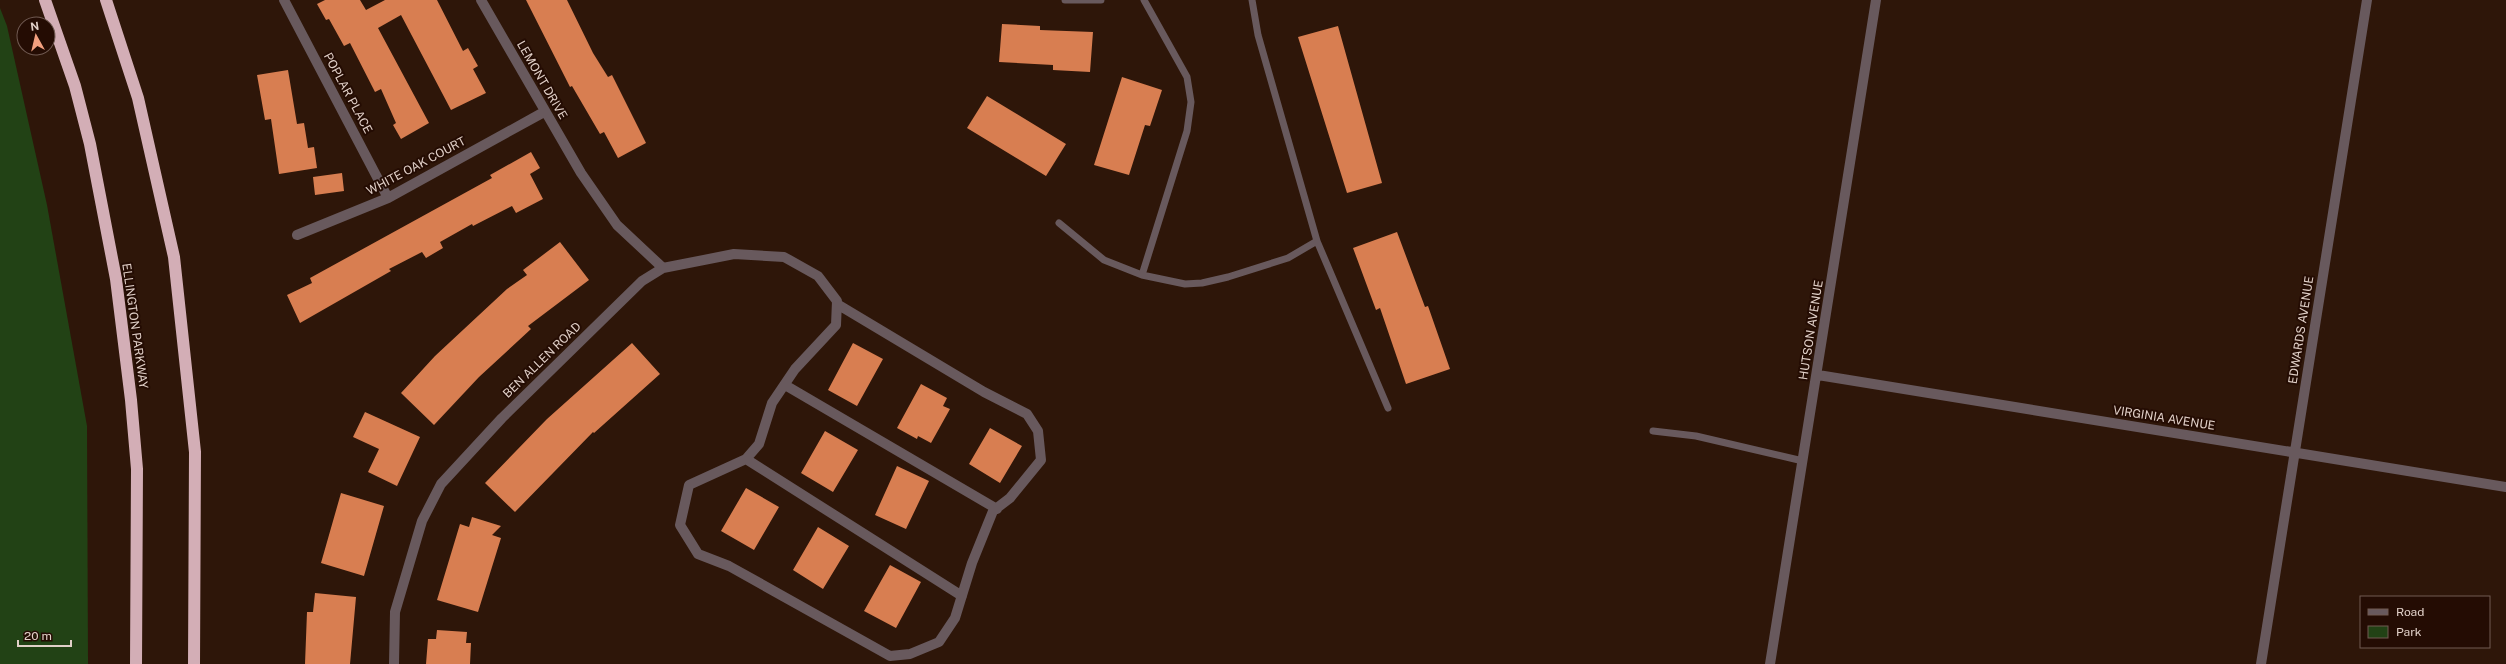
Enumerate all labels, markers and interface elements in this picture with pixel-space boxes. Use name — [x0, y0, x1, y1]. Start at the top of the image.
north arrow — [16, 16, 56, 56]
text: N — [30, 20, 40, 33]
street label: LEMONT DRIVE — [514, 38, 570, 122]
street label: POPLAR PLACE — [321, 50, 375, 136]
street label: WHITE OAK COURT — [364, 134, 468, 198]
street label: ELLINGTON PARKWAY — [119, 262, 151, 390]
street label: EDWARDS AVENUE — [2286, 275, 2316, 385]
street label: HUTSON AVENUE — [1796, 279, 1826, 381]
street label: BEN ALLEN ROAD — [500, 319, 584, 401]
street label: VIRGINIA AVENUE — [2112, 403, 2216, 433]
legend — [2360, 596, 2490, 648]
text: Road — [2396, 605, 2424, 619]
scale bar — [18, 622, 71, 648]
text: Park — [2396, 625, 2422, 639]
text: 20 m — [24, 629, 52, 643]

